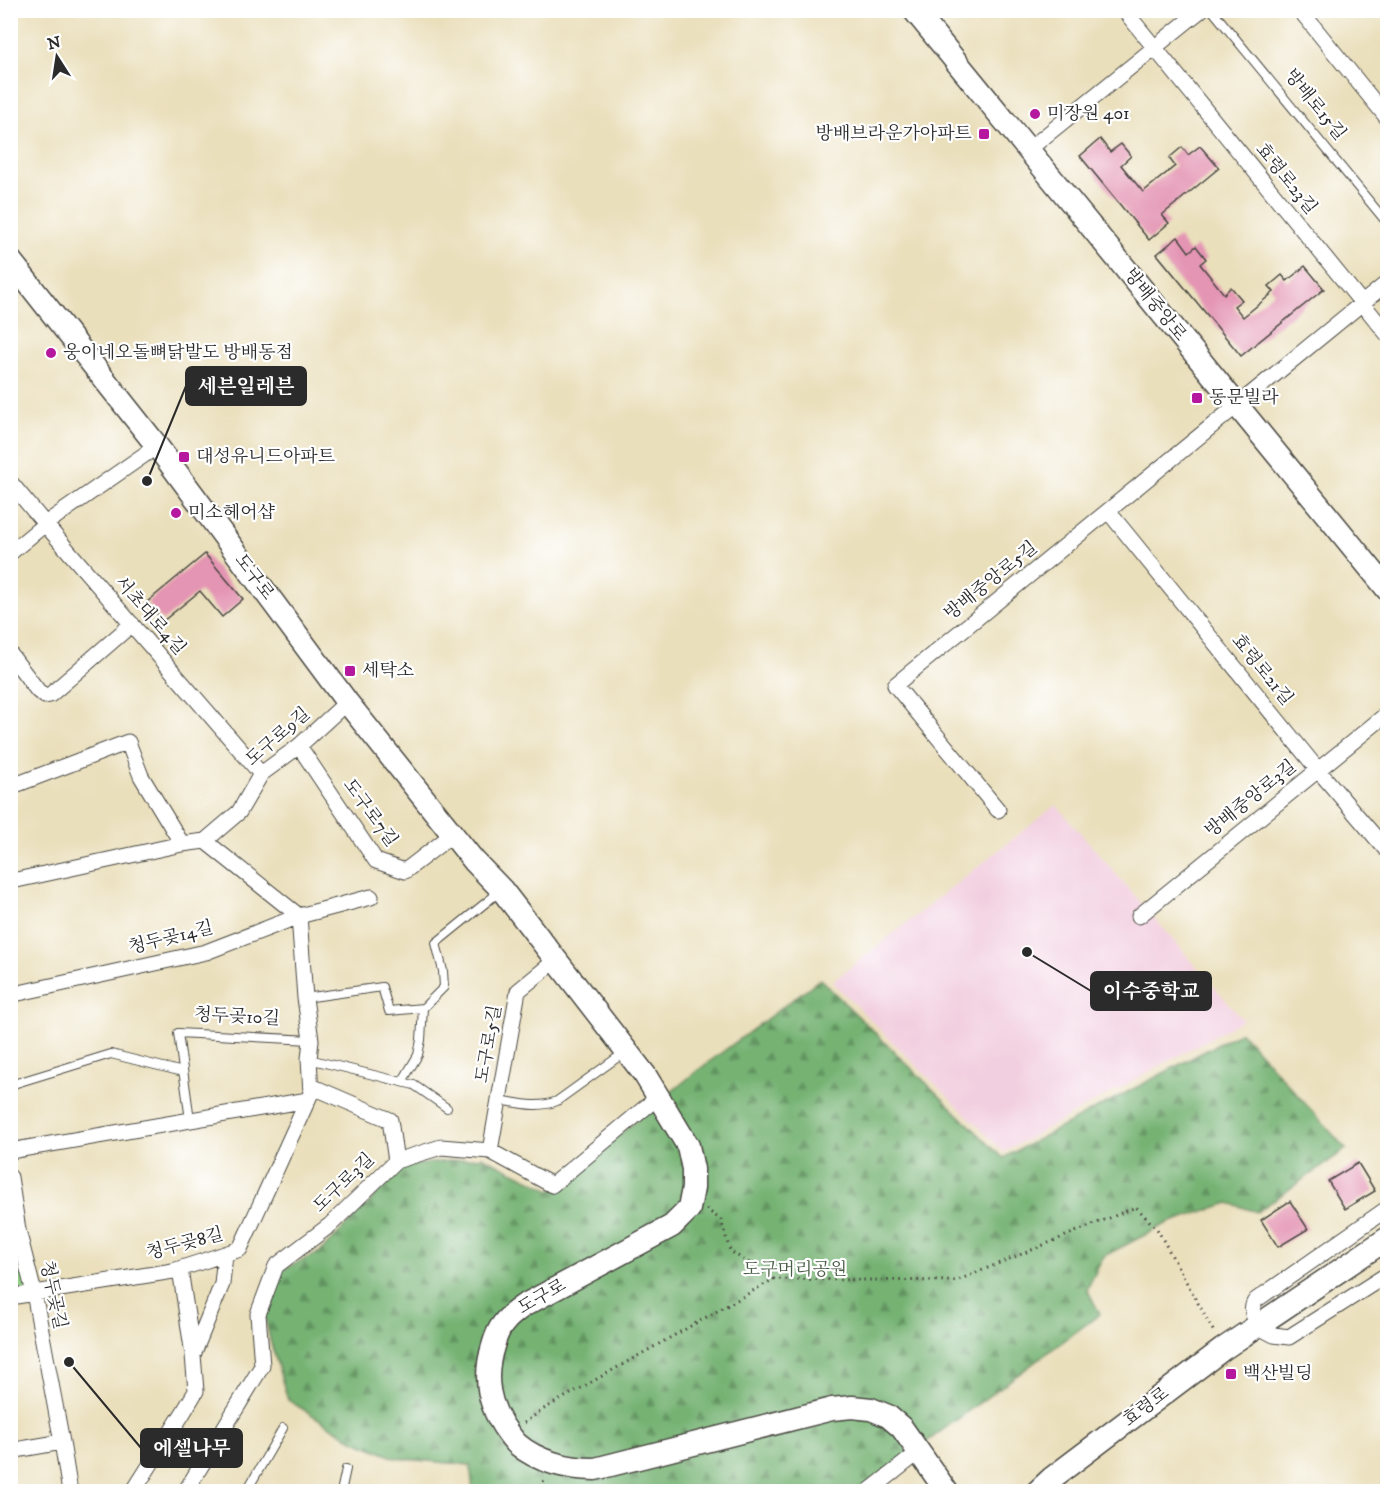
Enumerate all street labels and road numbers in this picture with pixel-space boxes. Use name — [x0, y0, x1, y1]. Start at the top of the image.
street label: 방배로15길 — [1280, 65, 1350, 145]
street label: 효령로23길 — [1251, 139, 1321, 219]
street label: 방배중앙로 — [1119, 264, 1191, 346]
street label: 방배중앙로5길 — [940, 537, 1042, 625]
street label: 도구로 — [230, 550, 278, 604]
street label: 서초대로4길 — [110, 572, 190, 660]
street label: 효령로21길 — [1227, 630, 1297, 710]
street label: 도구로9길 — [241, 703, 315, 771]
street label: 방배중앙로3길 — [1201, 756, 1301, 842]
street label: 도구로7길 — [338, 775, 402, 851]
street label: 청두곶14길 — [126, 917, 216, 959]
street label: 도구로5길 — [471, 1003, 507, 1085]
street label: 청두곶10길 — [194, 1004, 280, 1030]
street label: 도구로3길 — [309, 1149, 379, 1217]
street label: 청두곶8길 — [144, 1223, 226, 1265]
street label: 청두곶길 — [35, 1259, 71, 1331]
street label: 도구로 — [514, 1274, 570, 1320]
street label: 효령로 — [1119, 1383, 1173, 1431]

